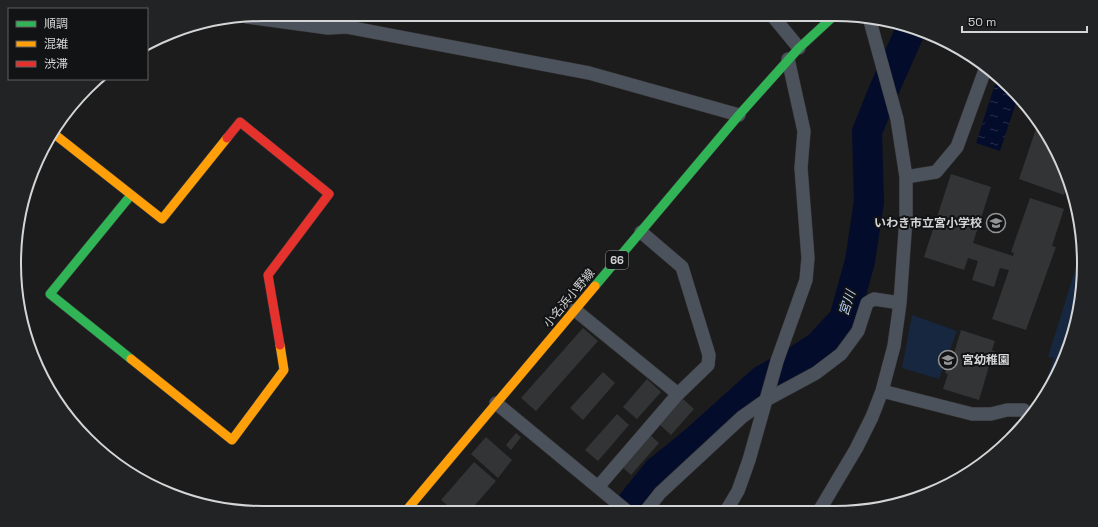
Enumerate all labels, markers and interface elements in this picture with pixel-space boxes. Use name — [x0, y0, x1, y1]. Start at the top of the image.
legend — [8, 8, 148, 80]
scale bar — [962, 8, 1087, 34]
text: 50 m — [968, 14, 996, 30]
text: 順調 — [44, 16, 68, 32]
text: 混雑 — [44, 36, 68, 52]
text: 渋滞 — [44, 56, 68, 72]
school or university icon: いわき市立宮小学校 — [985, 212, 1007, 234]
place label: いわき市立宮小学校 — [874, 215, 982, 231]
road number: 66 — [606, 251, 628, 269]
street label: 小名浜小野線 — [540, 265, 598, 331]
water label: 宮川 — [835, 286, 860, 318]
school or university icon: 宮幼稚園 — [937, 349, 959, 371]
place label: 宮幼稚園 — [962, 352, 1010, 368]

